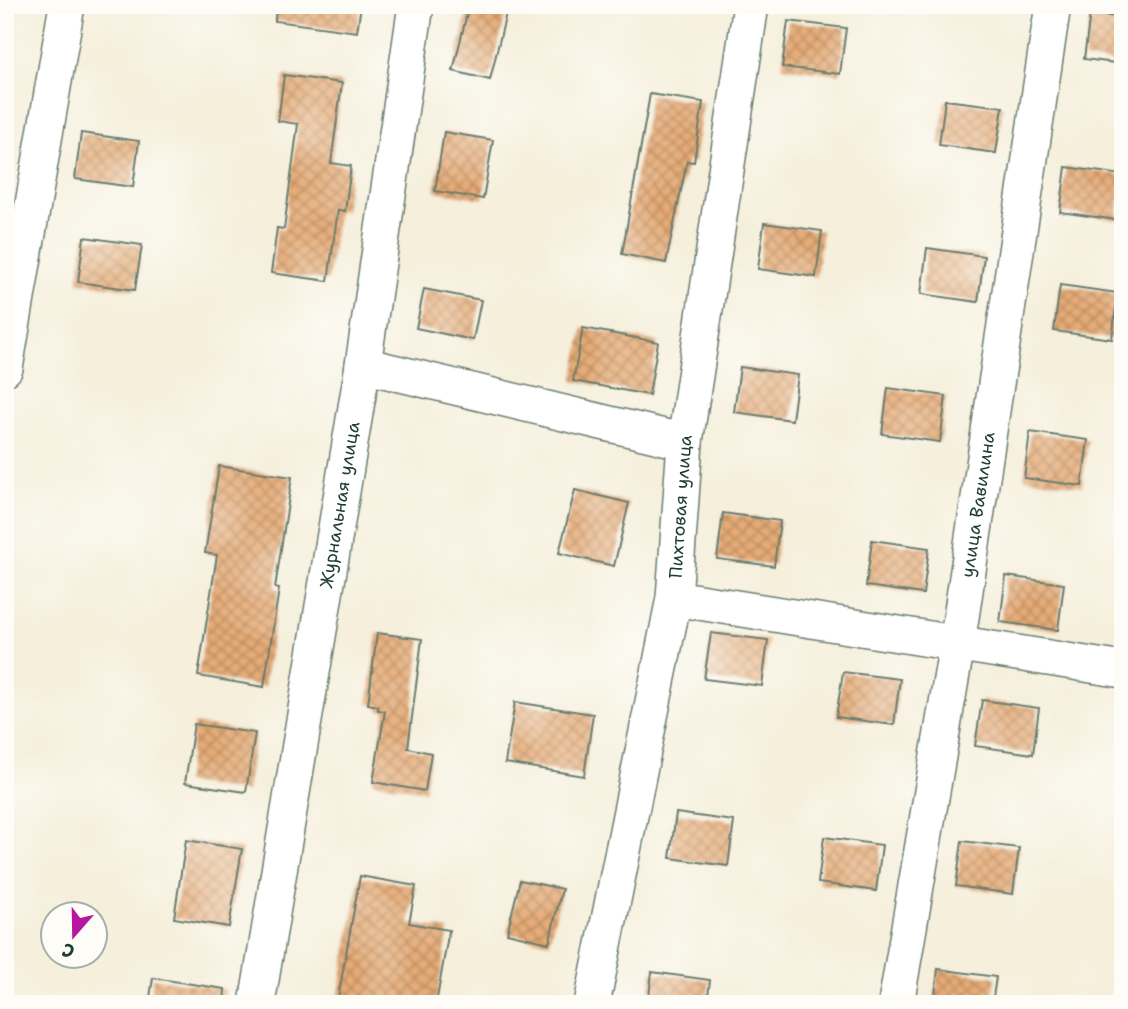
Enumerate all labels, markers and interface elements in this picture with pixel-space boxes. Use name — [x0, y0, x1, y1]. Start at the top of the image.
street label: Журнальная улица — [314, 420, 365, 590]
street label: улица Вавилина — [955, 430, 1001, 579]
street label: Пихтовая улица — [663, 433, 698, 579]
north arrow — [38, 900, 108, 970]
text: С — [59, 937, 78, 964]

